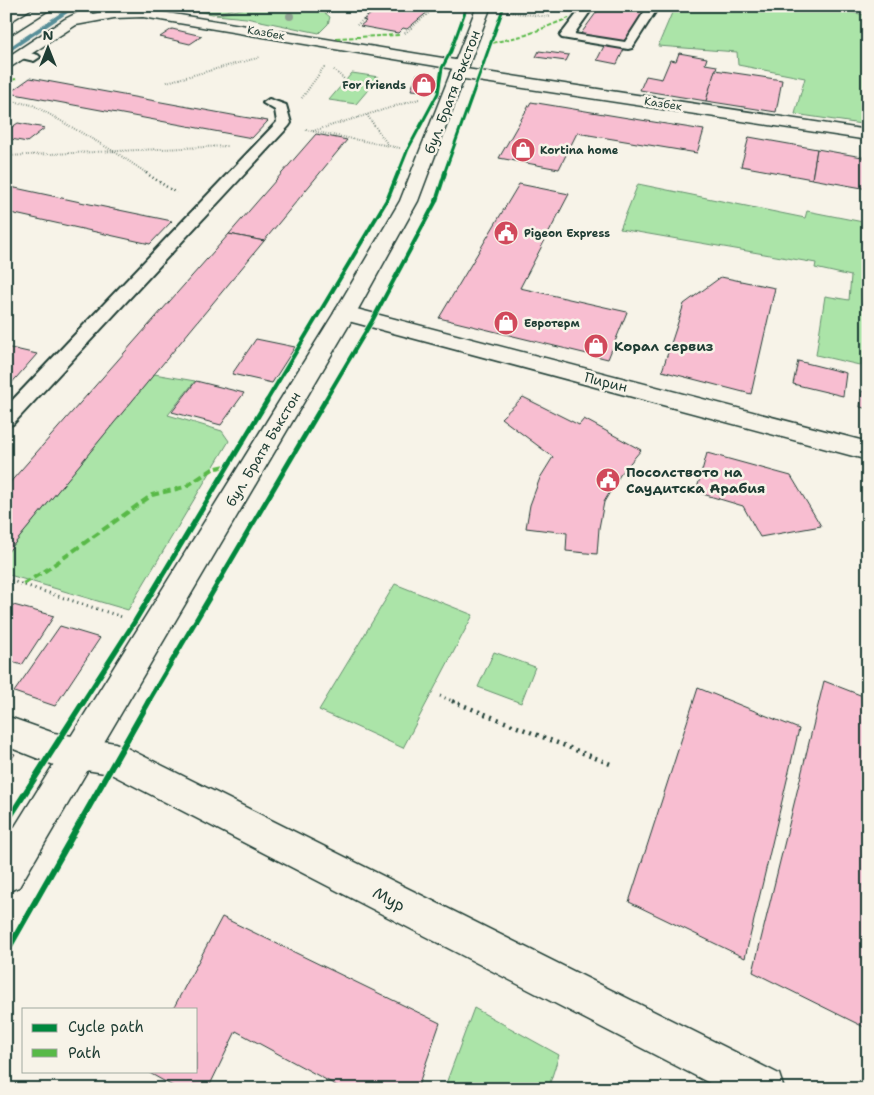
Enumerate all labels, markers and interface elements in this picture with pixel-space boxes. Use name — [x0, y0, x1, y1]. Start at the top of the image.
north arrow — [22, 22, 72, 72]
street label: Казбек — [246, 22, 286, 44]
text: N — [42, 26, 54, 44]
street label: бул. Братя Бъкстон — [420, 28, 484, 156]
shop icon: For friends — [411, 72, 437, 98]
place label: For friends — [342, 78, 406, 93]
street label: Казбек — [643, 94, 683, 114]
shop icon: Kortina home — [510, 137, 536, 163]
place label: Kortina home — [540, 143, 619, 158]
public building icon: Pigeon Express — [493, 220, 519, 246]
place label: Pigeon Express — [524, 226, 610, 241]
shop icon: Евротерм — [493, 310, 519, 336]
place label: Евротерм — [524, 316, 580, 331]
shop icon: Корал сервиз — [583, 333, 609, 359]
place label: Корал сервиз — [614, 337, 714, 355]
street label: Пирин — [583, 368, 629, 396]
street label: бул. Братя Бъкстон — [222, 388, 304, 510]
place label: Посолството на Саудитска Арабия — [626, 463, 765, 497]
public building icon: Посолството на Саудитска Арабия — [595, 467, 621, 493]
street label: Мур — [369, 882, 409, 916]
legend — [22, 1008, 198, 1072]
text: Cycle path — [68, 1017, 144, 1037]
text: Path — [68, 1043, 101, 1063]

